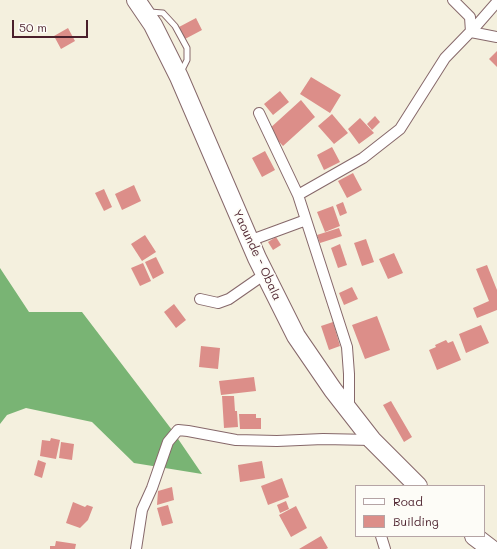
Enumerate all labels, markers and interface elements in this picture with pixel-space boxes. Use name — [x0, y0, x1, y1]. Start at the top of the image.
scale bar — [14, 12, 90, 38]
text: 50 m — [19, 19, 47, 35]
street label: Yaounde - Obala — [230, 207, 284, 303]
legend — [355, 485, 485, 537]
text: Road — [393, 493, 423, 509]
text: Building — [393, 513, 439, 529]

